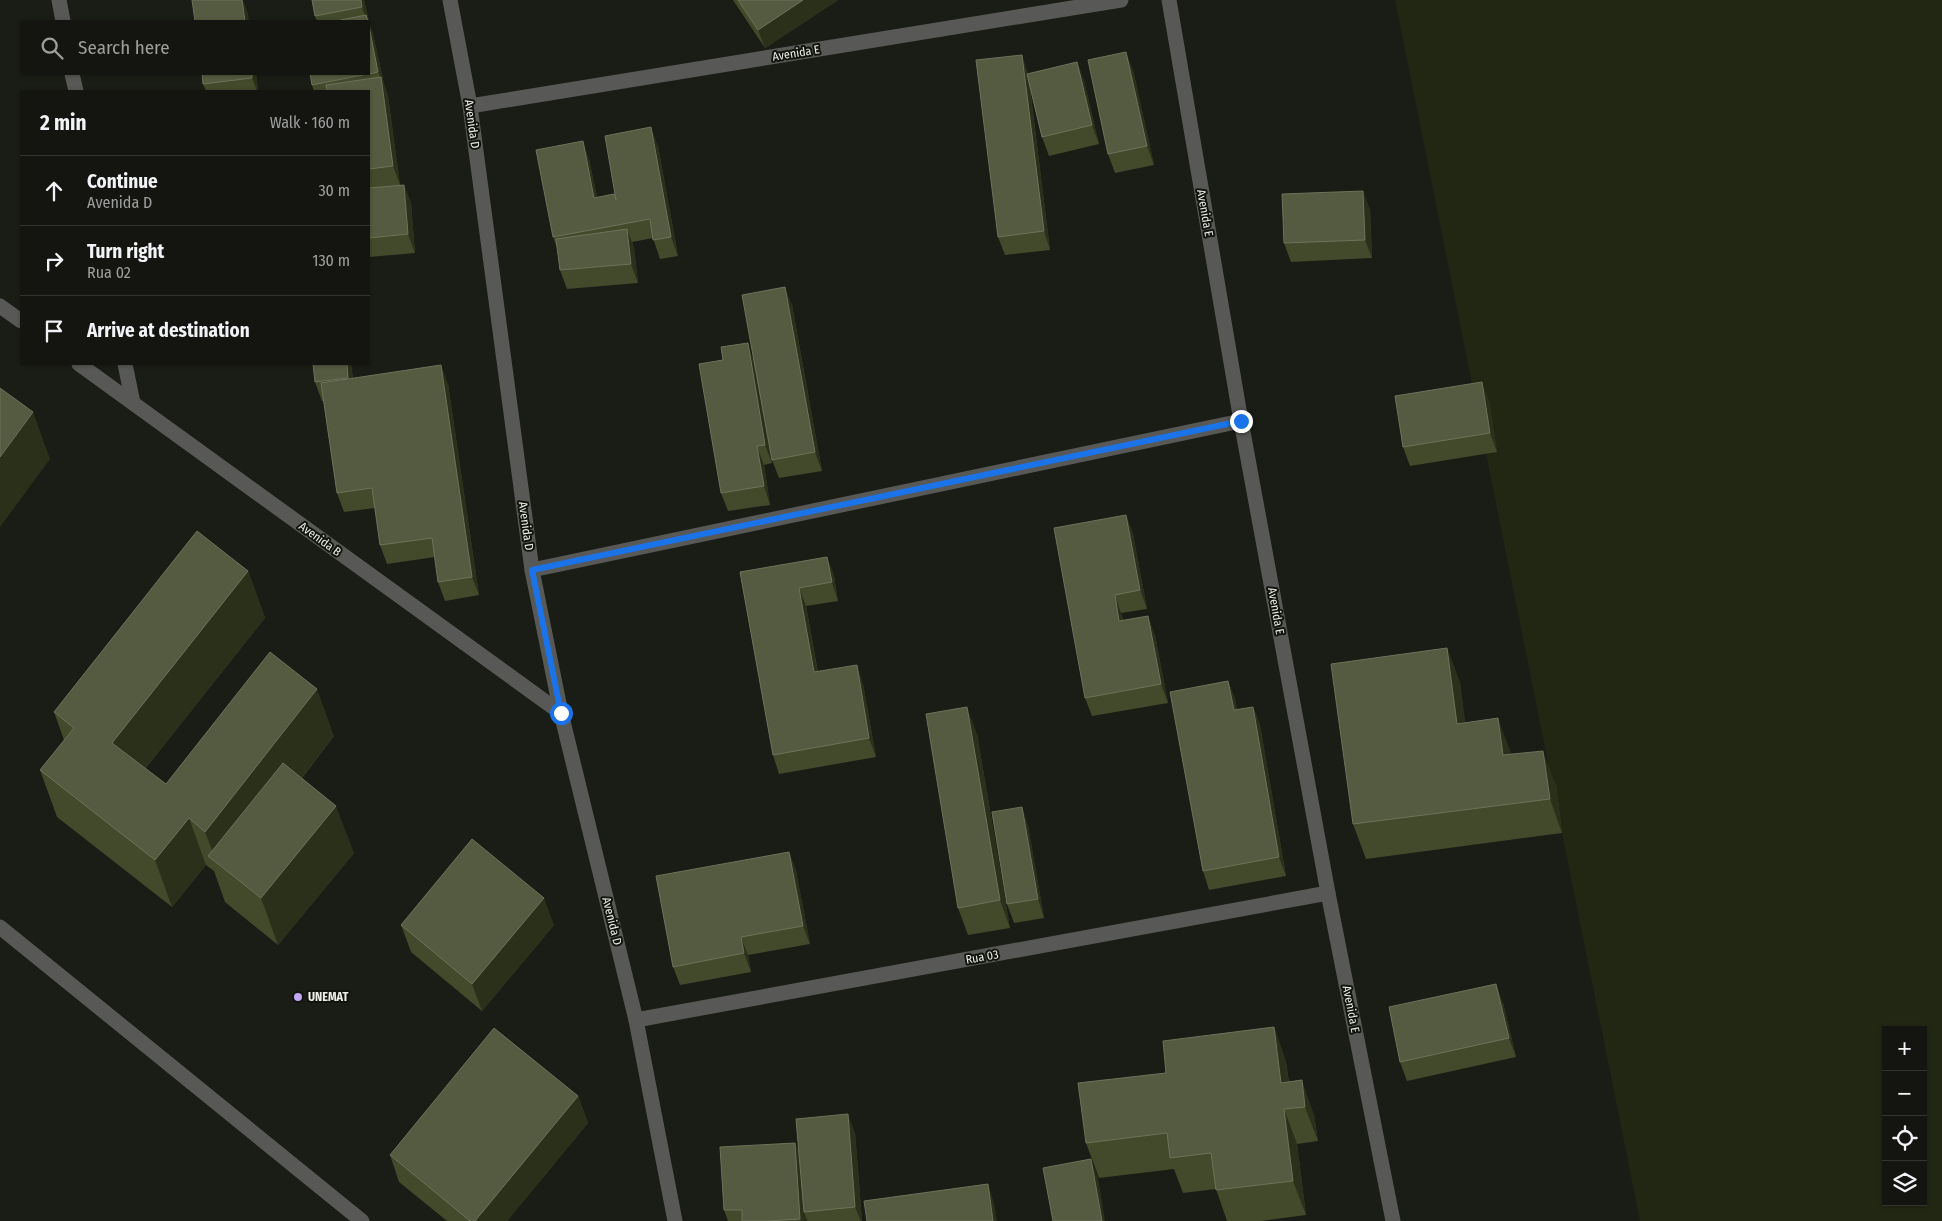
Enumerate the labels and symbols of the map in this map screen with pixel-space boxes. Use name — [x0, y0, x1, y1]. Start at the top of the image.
street label: Avenida E — [771, 42, 821, 64]
street label: Avenida D — [462, 99, 482, 149]
street label: Avenida E — [1194, 188, 1216, 238]
route end — [1230, 410, 1253, 433]
street label: Avenida D — [516, 501, 536, 551]
street label: Avenida B — [296, 519, 344, 559]
street label: Avenida E — [1265, 586, 1287, 636]
route start — [550, 702, 573, 725]
street label: Avenida D — [599, 896, 625, 946]
street label: Rua 03 — [965, 947, 999, 967]
street label: Avenida E — [1340, 984, 1362, 1034]
place label: UNEMAT — [308, 990, 348, 1004]
marker: UNEMAT — [292, 991, 304, 1003]

